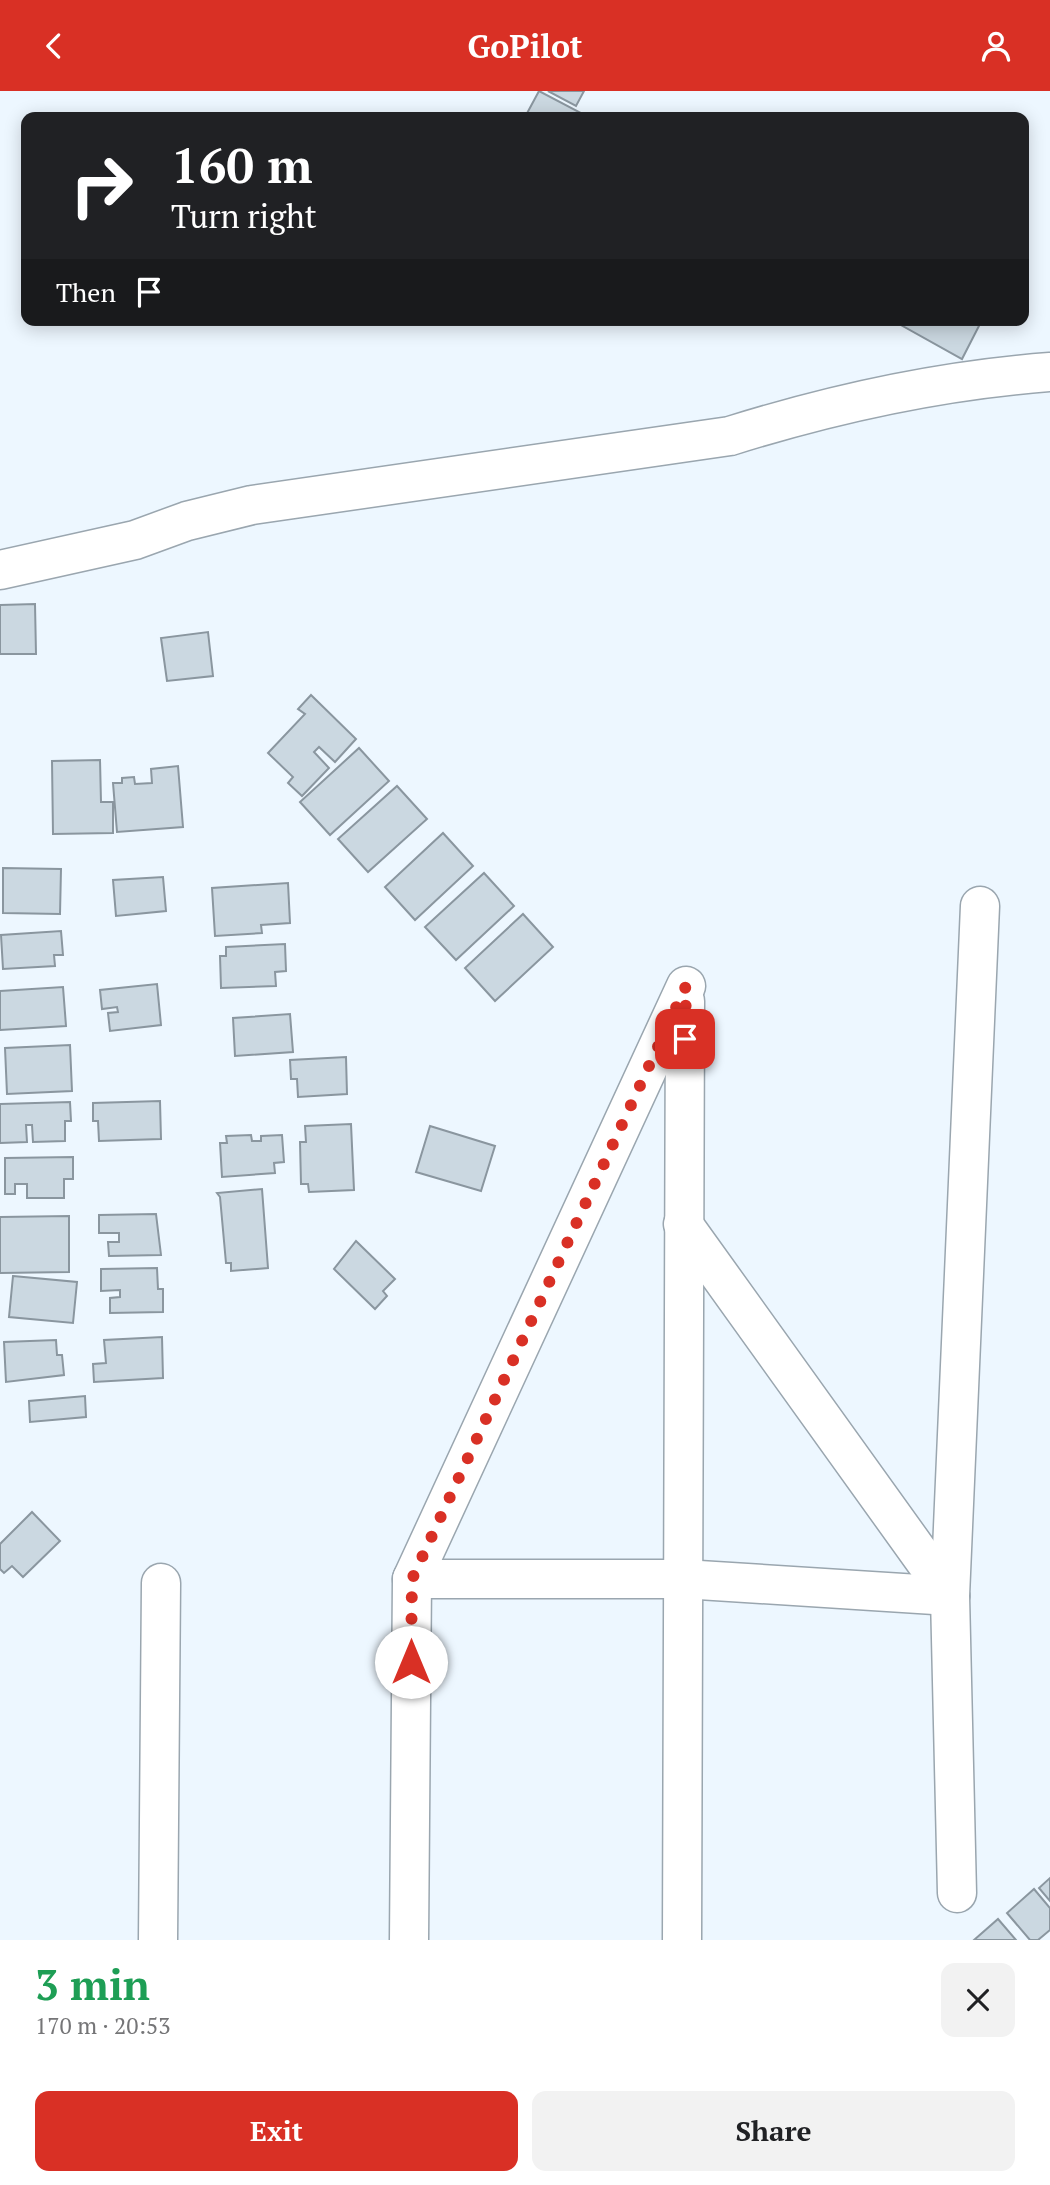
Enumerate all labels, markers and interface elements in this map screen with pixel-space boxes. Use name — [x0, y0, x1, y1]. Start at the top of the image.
text: GoPilot — [467, 25, 583, 67]
icon: back — [35, 27, 73, 65]
icon: person — [977, 27, 1015, 65]
text: 160 m — [171, 132, 313, 197]
icon: right — [56, 140, 147, 231]
text: Turn right — [171, 195, 317, 237]
icon: arrive — [130, 273, 168, 311]
text: Then — [56, 275, 116, 309]
pin — [655, 1009, 715, 1069]
icon: arrive — [666, 1020, 704, 1058]
position arrow — [374, 1625, 448, 1699]
text: 3 min — [35, 1956, 150, 2012]
button: close — [941, 1963, 1015, 2037]
text: 170 m · 20:53 — [35, 2010, 170, 2041]
button: Exit — [35, 2091, 518, 2171]
button: Share — [532, 2091, 1015, 2171]

